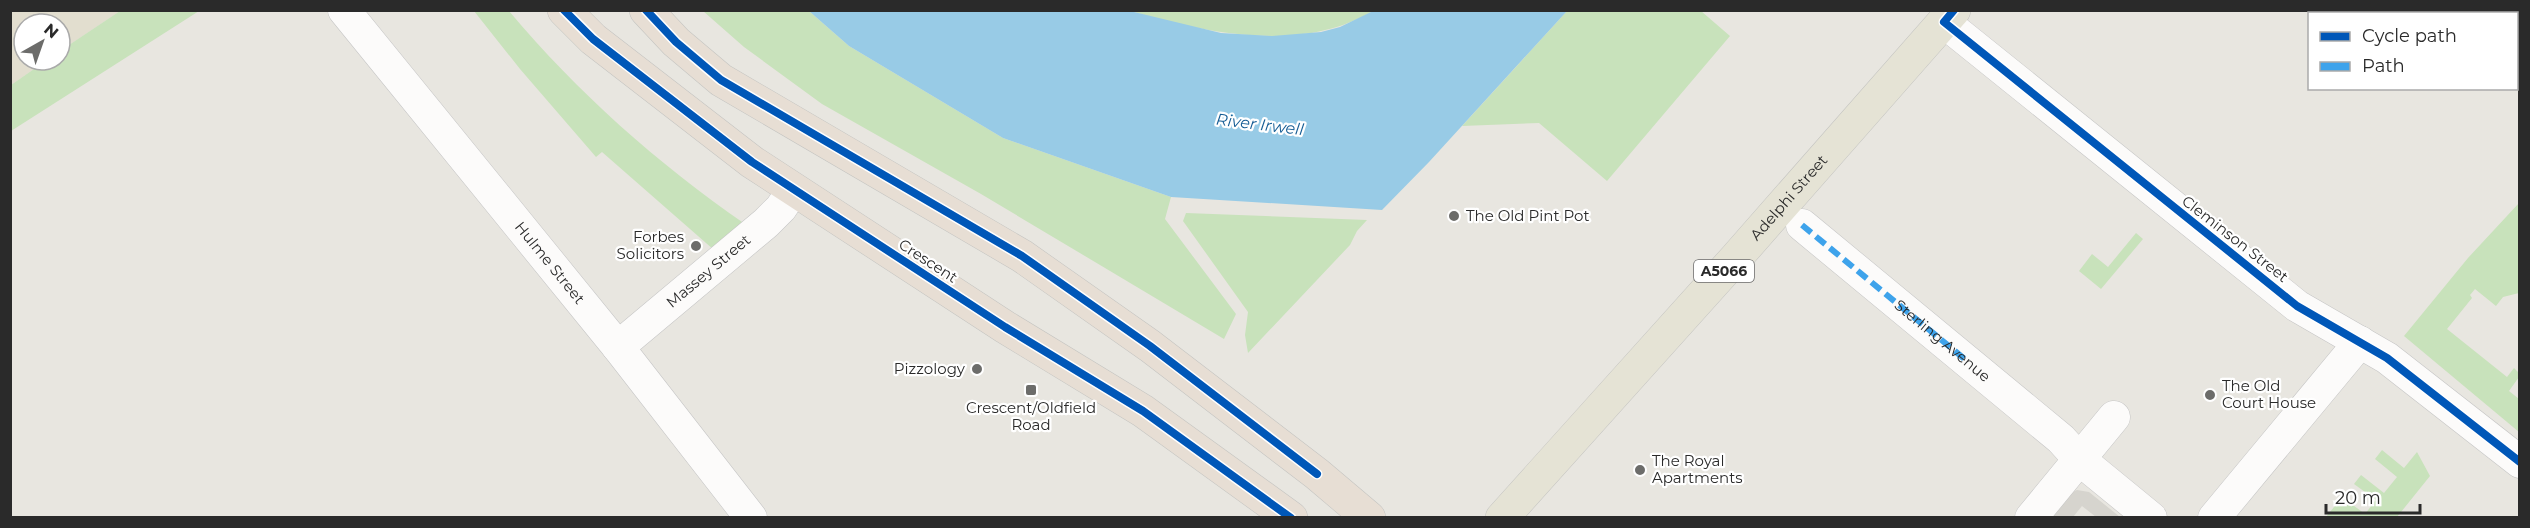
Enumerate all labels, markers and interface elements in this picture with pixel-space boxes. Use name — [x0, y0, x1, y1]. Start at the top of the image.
north arrow — [12, 12, 72, 72]
legend — [2308, 12, 2518, 90]
text: N — [40, 19, 62, 42]
text: Cycle path — [2362, 25, 2457, 47]
text: Path — [2362, 55, 2405, 77]
water label: River Irwell — [1215, 110, 1306, 139]
street label: Adelphi Street — [1746, 151, 1831, 244]
street label: Cleminson Street — [2178, 191, 2292, 286]
place label: The Old Pint Pot — [1466, 206, 1590, 225]
marker: The Old Pint Pot — [1447, 209, 1461, 223]
street label: Hulme Street — [511, 218, 589, 308]
place label: Forbes Solicitors — [617, 227, 684, 263]
street label: Massey Street — [662, 230, 754, 312]
street label: Crescent — [895, 235, 961, 287]
marker: Forbes Solicitors — [689, 239, 703, 253]
road number: A5066 — [1694, 260, 1754, 282]
street label: Sterling Avenue — [1891, 295, 1995, 386]
place label: Pizzology — [894, 359, 966, 378]
marker: Pizzology — [970, 362, 984, 376]
place label: The Old Court House — [2222, 376, 2316, 412]
marker: Crescent/Oldfield Road — [1024, 383, 1038, 397]
marker: The Old Court House — [2203, 388, 2217, 402]
place label: Crescent/Oldfield Road — [966, 398, 1096, 434]
place label: The Royal Apartments — [1652, 451, 1743, 487]
marker: The Royal Apartments — [1633, 463, 1647, 477]
scale bar — [2326, 477, 2420, 515]
text: 20 m — [2335, 487, 2381, 509]

